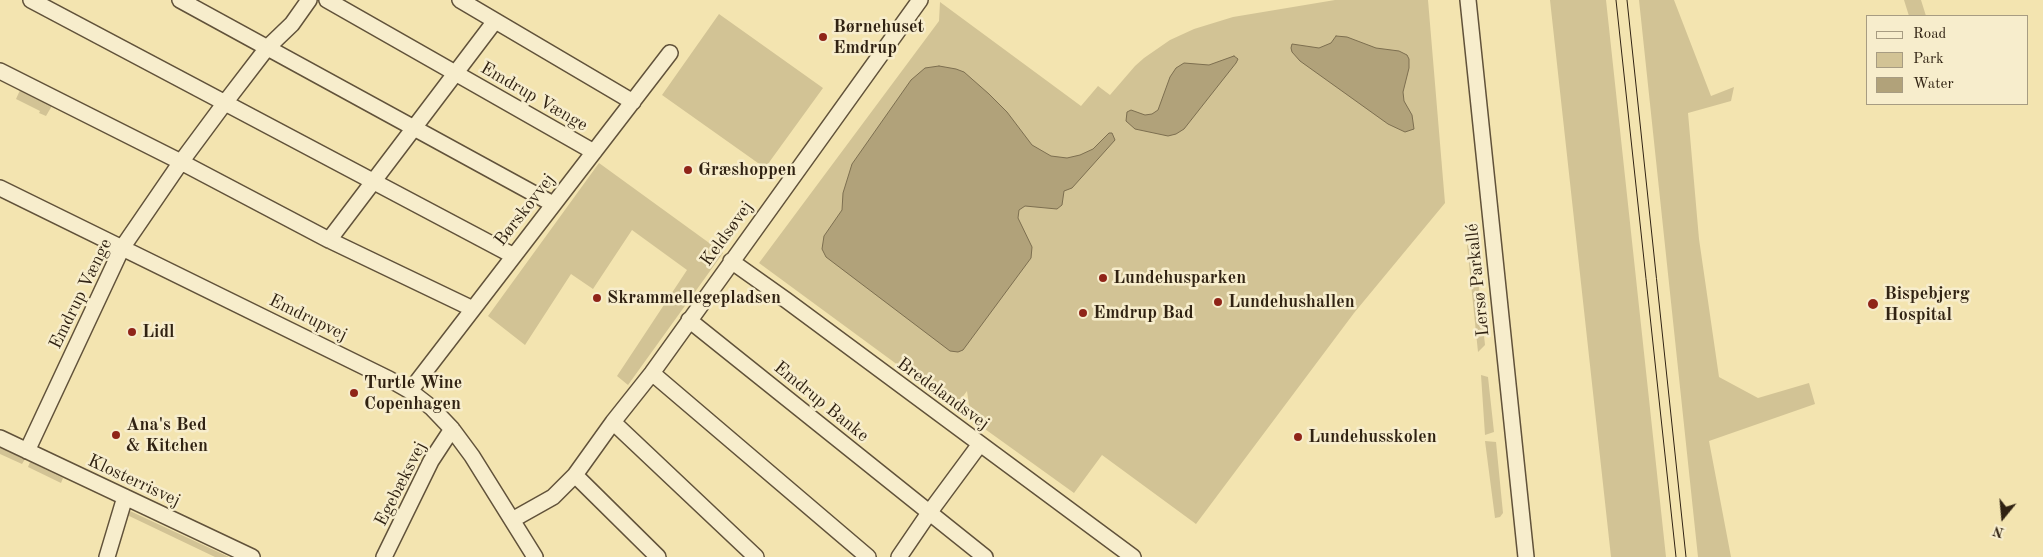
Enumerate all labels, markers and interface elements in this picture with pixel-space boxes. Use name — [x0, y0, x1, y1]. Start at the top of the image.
legend — [1866, 15, 2028, 105]
place label: Børnehuset Emdrup — [833, 16, 924, 58]
text: Road — [1913, 27, 1946, 42]
marker: Børnehuset Emdrup — [817, 31, 829, 43]
text: Park — [1913, 52, 1944, 67]
street label: Emdrup Vænge — [477, 58, 591, 136]
text: Water — [1913, 77, 1954, 92]
place label: Græshoppen — [698, 159, 796, 181]
marker: Græshoppen — [682, 164, 694, 176]
street label: Børskovvej — [490, 169, 560, 251]
street label: Keldsøvej — [696, 197, 758, 271]
street label: Lersø Parkallé — [1461, 222, 1495, 338]
street label: Emdrup Vænge — [45, 235, 117, 353]
place label: Lundehusparken — [1113, 267, 1246, 289]
marker: Lundehusparken — [1097, 272, 1109, 284]
place label: Bispebjerg Hospital — [1884, 283, 1970, 326]
place label: Skrammellegepladsen — [607, 287, 781, 309]
street label: Emdrupvej — [265, 290, 351, 346]
place label: Lundehushallen — [1228, 291, 1355, 313]
marker: Skrammellegepladsen — [591, 292, 603, 304]
marker: Lundehushallen — [1212, 296, 1224, 308]
marker: Bispebjerg Hospital — [1866, 297, 1880, 311]
place label: Emdrup Bad — [1093, 302, 1194, 324]
marker: Emdrup Bad — [1077, 307, 1089, 319]
place label: Lidl — [142, 321, 175, 343]
marker: Lidl — [126, 326, 138, 338]
street label: Bredelandsvej — [892, 353, 994, 435]
street label: Emdrup Banke — [769, 357, 873, 447]
place label: Turtle Wine Copenhagen — [364, 372, 462, 414]
marker: Turtle Wine Copenhagen — [348, 387, 360, 399]
place label: Ana's Bed & Kitchen — [126, 414, 208, 456]
place label: Lundehusskolen — [1308, 426, 1437, 448]
marker: Ana's Bed & Kitchen — [110, 429, 122, 441]
marker: Lundehusskolen — [1292, 431, 1304, 443]
street label: Egebæksvej — [370, 438, 432, 530]
street label: Klosterrisvej — [84, 450, 184, 512]
north arrow — [1978, 492, 2028, 542]
text: N — [1991, 523, 2006, 540]

